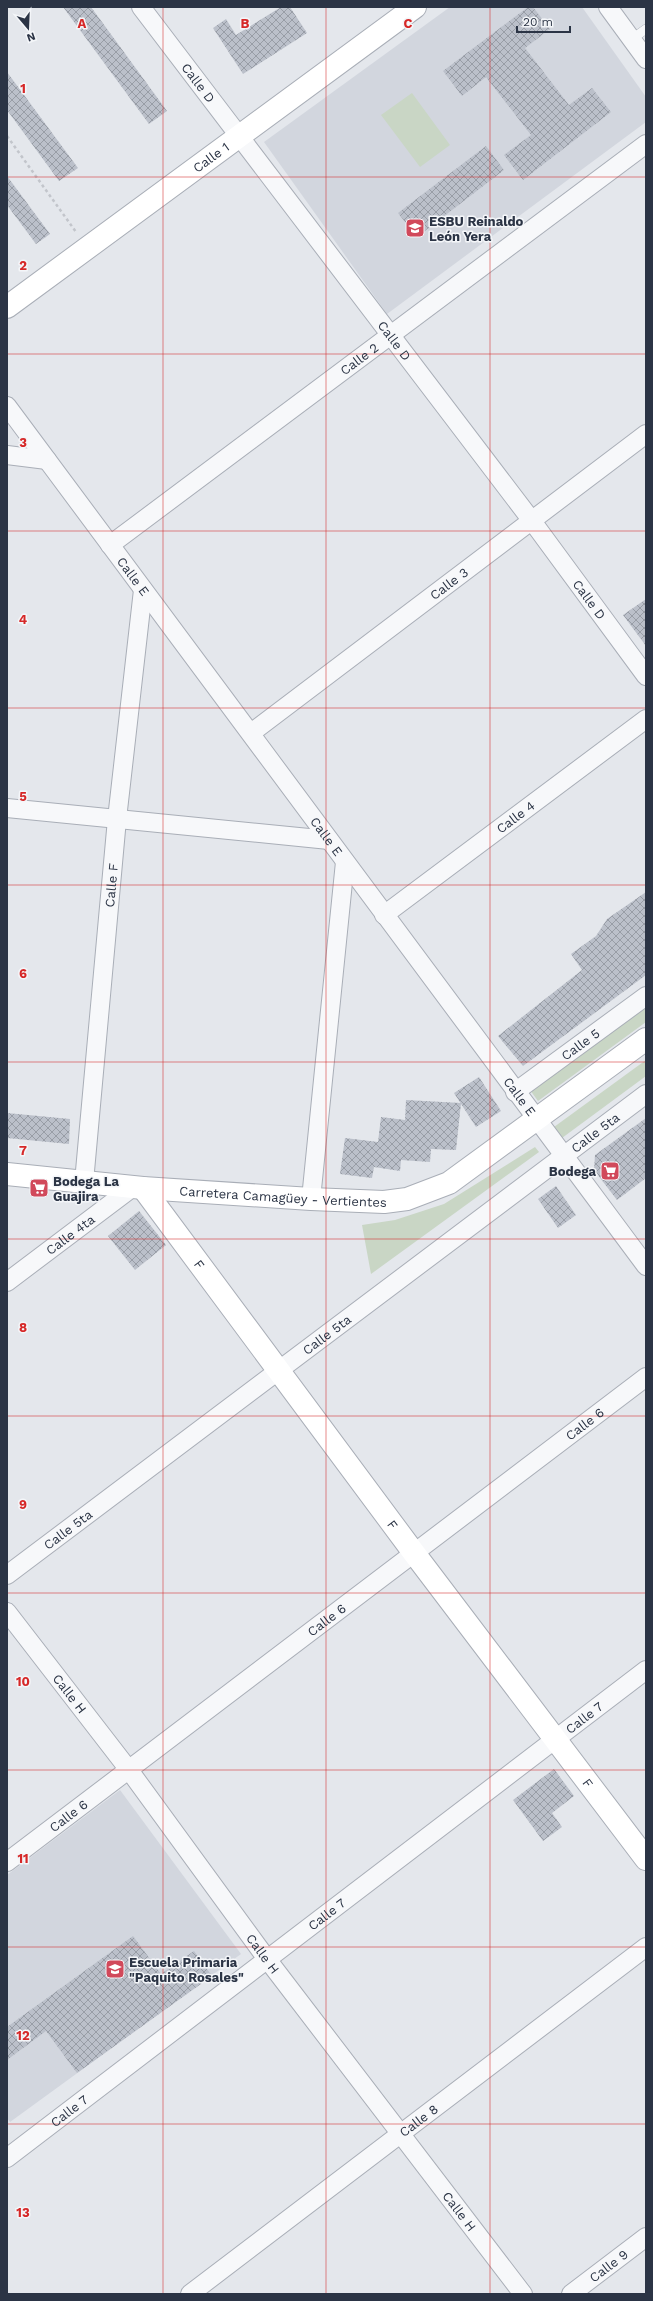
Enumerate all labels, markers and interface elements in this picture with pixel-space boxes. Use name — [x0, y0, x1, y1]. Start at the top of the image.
north arrow — [8, 8, 48, 48]
scale bar — [517, 8, 570, 34]
text: 20 m — [523, 15, 553, 29]
text: A — [78, 16, 87, 31]
text: B — [241, 16, 250, 31]
text: C — [404, 16, 413, 31]
text: N — [25, 30, 37, 44]
street label: Calle D — [179, 60, 218, 105]
text: 1 — [20, 81, 26, 96]
street label: Calle 1 — [190, 139, 232, 175]
place label: ESBU Reinaldo León Yera — [429, 214, 524, 244]
school or university icon: ESBU Reinaldo León Yera — [404, 217, 426, 239]
text: 2 — [19, 258, 27, 273]
street label: Calle D — [375, 318, 414, 363]
street label: Calle 2 — [337, 340, 381, 378]
text: 3 — [19, 435, 27, 450]
street label: Calle E — [114, 554, 153, 599]
street label: Calle 3 — [427, 564, 471, 603]
street label: Calle D — [570, 576, 609, 622]
text: 4 — [19, 612, 28, 627]
text: 5 — [19, 789, 27, 804]
street label: Calle 4 — [493, 798, 538, 836]
street label: Calle E — [307, 814, 346, 859]
street label: Calle F — [102, 863, 120, 908]
text: 6 — [19, 966, 27, 981]
street label: Calle 5 — [558, 1025, 602, 1063]
street label: Calle E — [501, 1074, 539, 1119]
street label: Calle 5ta — [568, 1109, 623, 1155]
text: 7 — [19, 1143, 27, 1158]
supermarket icon: Bodega — [599, 1160, 621, 1182]
place label: Bodega — [549, 1164, 596, 1179]
place label: Bodega La Guajira — [53, 1174, 120, 1204]
supermarket icon: Bodega La Guajira — [28, 1177, 50, 1199]
street label: Carretera Camagüey - Vertientes — [179, 1183, 387, 1210]
street label: Calle 4ta — [43, 1211, 98, 1258]
street label: F — [191, 1257, 208, 1272]
street label: Calle 5ta — [299, 1311, 354, 1357]
text: 8 — [19, 1320, 27, 1335]
street label: Calle 6 — [562, 1404, 607, 1443]
text: 9 — [19, 1497, 27, 1512]
street label: Calle 5ta — [41, 1506, 95, 1552]
street label: F — [384, 1517, 401, 1532]
street label: Calle 6 — [304, 1600, 349, 1639]
street label: Calle H — [50, 1671, 90, 1716]
text: 10 — [16, 1674, 30, 1689]
street label: Calle 7 — [562, 1698, 606, 1736]
street label: F — [580, 1775, 597, 1791]
street label: Calle 6 — [46, 1796, 91, 1835]
text: 11 — [17, 1851, 29, 1866]
street label: Calle 7 — [305, 1895, 348, 1933]
street label: Calle H — [244, 1931, 283, 1976]
place label: Escuela Primaria "Paquito Rosales" — [129, 1955, 244, 1985]
school or university icon: Escuela Primaria "Paquito Rosales" — [104, 1958, 126, 1980]
text: 12 — [16, 2028, 30, 2043]
street label: Calle 7 — [47, 2092, 91, 2130]
street label: Calle 8 — [396, 2101, 441, 2140]
street label: Calle H — [440, 2188, 480, 2234]
text: 13 — [16, 2205, 30, 2220]
street label: Calle 9 — [586, 2246, 631, 2285]

